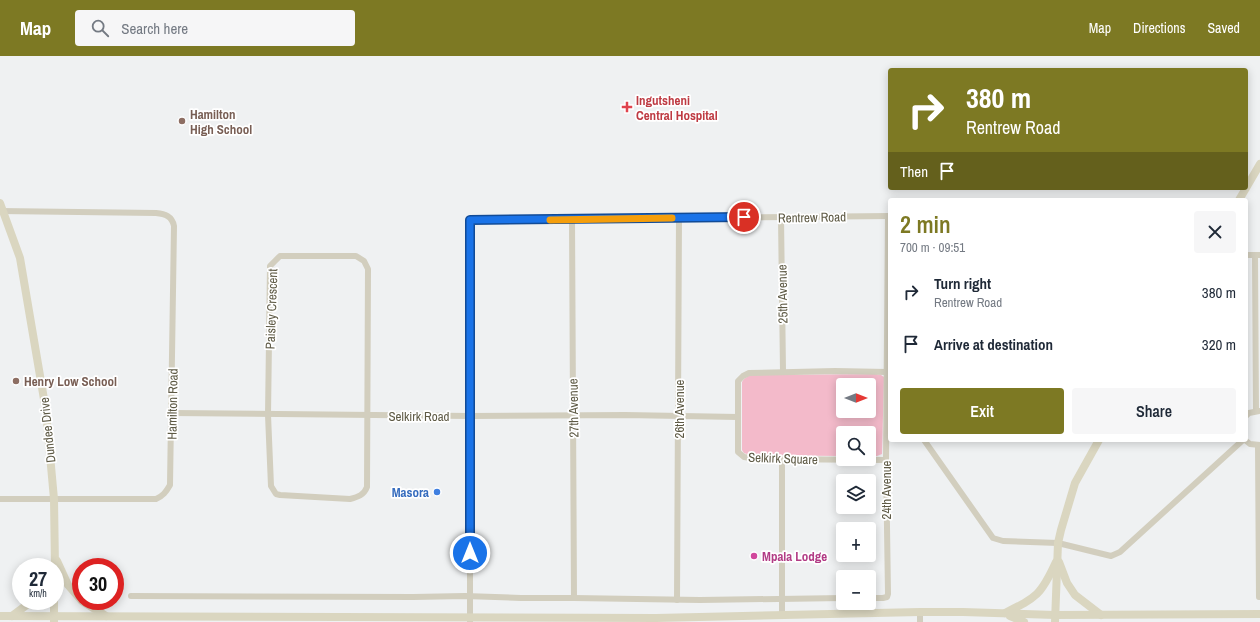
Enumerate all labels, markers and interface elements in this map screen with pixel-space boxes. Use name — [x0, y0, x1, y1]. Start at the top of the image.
search box — [75, 10, 355, 46]
text: Map — [20, 15, 51, 41]
icon: search — [89, 17, 111, 39]
text: Search here — [121, 18, 188, 39]
text: Map — [1089, 19, 1111, 37]
text: Directions — [1133, 19, 1185, 37]
text: Saved — [1207, 19, 1240, 37]
text: 380 m — [966, 79, 1031, 117]
icon: right — [900, 84, 952, 136]
place label: Ingutsheni Central Hospital — [636, 92, 718, 124]
marker: Ingutsheni Central Hospital — [621, 101, 633, 113]
place label: Hamilton High School — [190, 106, 252, 138]
text: Rentrew Road — [966, 115, 1060, 140]
marker: Hamilton High School — [177, 116, 187, 126]
icon: arrive — [936, 160, 958, 182]
text: Then — [900, 161, 928, 182]
pin — [727, 200, 761, 234]
icon: arrive — [733, 206, 755, 228]
street label: Rentrew Road — [778, 208, 846, 227]
text: 2 min — [900, 208, 951, 240]
button: close — [1194, 211, 1236, 253]
text: 700 m · 09:51 — [900, 239, 965, 256]
street label: 25th Avenue — [773, 264, 792, 324]
street label: Paisley Crescent — [262, 268, 281, 350]
text: Turn right — [934, 273, 991, 294]
icon: right — [900, 281, 922, 303]
text: 380 m — [1202, 282, 1236, 303]
text: Rentrew Road — [934, 294, 1002, 311]
icon: arrive — [900, 333, 922, 355]
text: Arrive at destination — [934, 334, 1053, 355]
text: 320 m — [1202, 334, 1236, 355]
street label: Hamilton Road — [163, 368, 182, 440]
place label: Henry Low School — [24, 373, 117, 390]
marker: Henry Low School — [11, 376, 21, 386]
street label: 27th Avenue — [564, 378, 583, 438]
north arrow — [836, 378, 876, 418]
map controls — [836, 378, 876, 610]
street label: 26th Avenue — [671, 379, 688, 439]
button: Exit — [900, 388, 1064, 434]
button: Share — [1072, 388, 1236, 434]
street label: Dundee Drive — [36, 396, 59, 464]
street label: Selkirk Road — [388, 408, 450, 425]
button: search — [836, 426, 876, 466]
street label: Selkirk Square — [748, 449, 818, 468]
street label: 24th Avenue — [878, 460, 895, 520]
button: layers — [836, 474, 876, 514]
place label: Masora — [392, 484, 429, 501]
marker: Masora — [432, 487, 442, 497]
button: + — [836, 522, 876, 562]
position arrow — [449, 532, 491, 574]
place label: Mpala Lodge — [762, 548, 827, 565]
marker: Mpala Lodge — [749, 551, 759, 561]
speed limit sign: 30 — [72, 558, 124, 610]
text: 27 — [29, 565, 47, 592]
button: − — [836, 570, 876, 610]
text: km/h — [29, 587, 47, 600]

